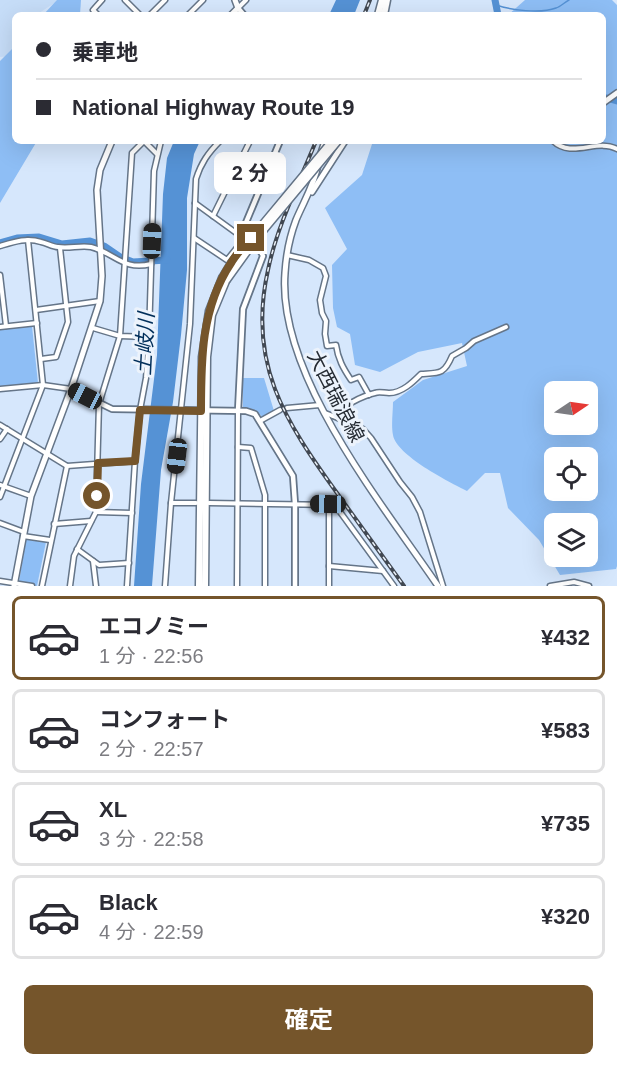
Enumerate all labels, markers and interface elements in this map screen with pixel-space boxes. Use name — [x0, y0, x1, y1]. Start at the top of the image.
text: 乗車地 — [72, 40, 138, 65]
text: National Highway Route 19 — [72, 95, 354, 120]
callout: 2 分 — [215, 151, 287, 193]
text: 2 分 — [232, 162, 268, 184]
car — [142, 223, 162, 259]
route end — [237, 224, 264, 251]
water label: 土岐川 — [131, 310, 158, 376]
street label: 大西瑞浪線 — [303, 346, 369, 446]
car — [65, 380, 105, 412]
north arrow — [544, 381, 598, 435]
map controls — [544, 381, 598, 567]
car — [166, 437, 188, 475]
button: locate — [544, 447, 598, 501]
route start — [83, 482, 110, 509]
car — [310, 495, 346, 513]
button: layers — [544, 513, 598, 567]
icon: car — [27, 611, 81, 665]
text: エコノミー — [99, 614, 209, 639]
text: ¥432 — [541, 625, 590, 650]
text: 1 分 · 22:56 — [99, 645, 204, 667]
icon: car — [27, 704, 81, 758]
text: コンフォート — [99, 707, 230, 732]
text: ¥583 — [541, 718, 590, 743]
text: 2 分 · 22:57 — [99, 738, 204, 760]
icon: car — [27, 797, 81, 851]
text: XL — [99, 797, 127, 822]
text: ¥735 — [541, 811, 590, 836]
text: 3 分 · 22:58 — [99, 828, 204, 850]
icon: car — [27, 890, 81, 944]
text: Black — [99, 890, 158, 915]
text: ¥320 — [541, 904, 590, 929]
text: 4 分 · 22:59 — [99, 921, 204, 943]
button: 確定 — [24, 985, 593, 1054]

